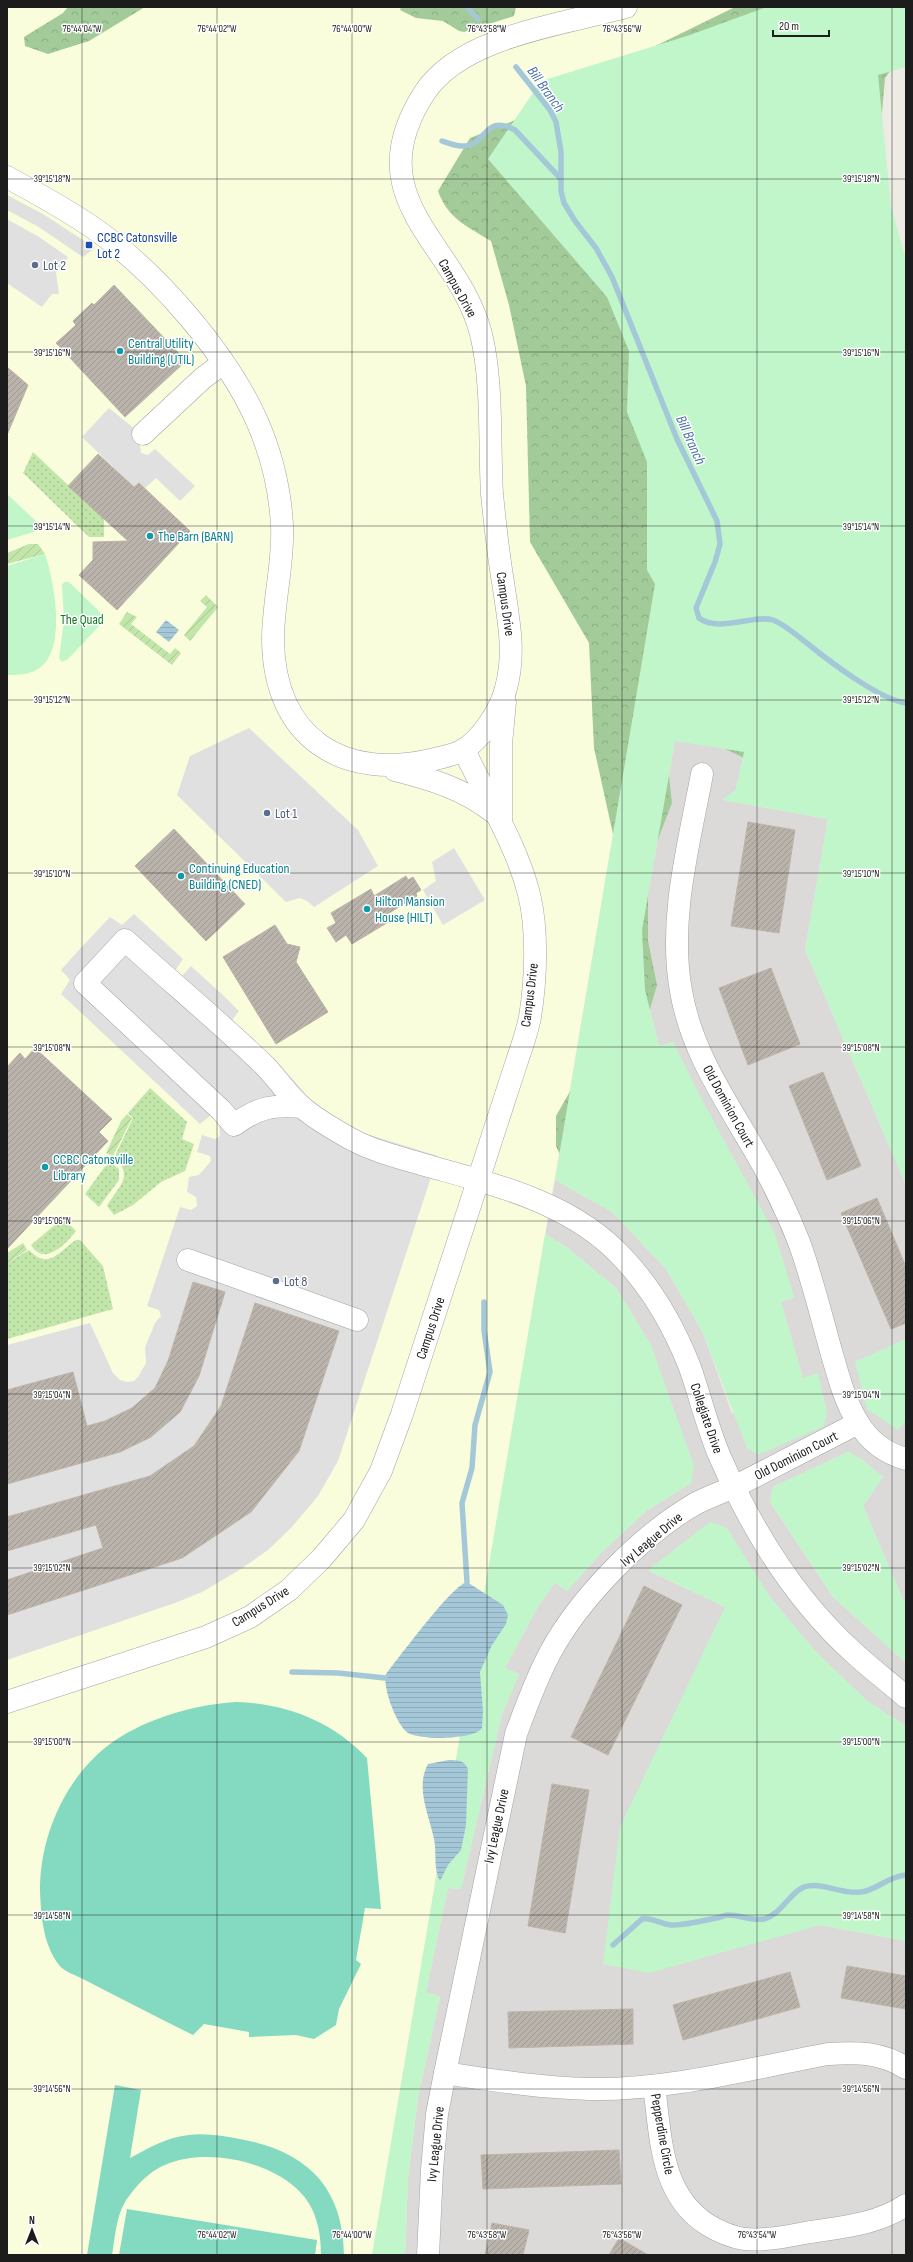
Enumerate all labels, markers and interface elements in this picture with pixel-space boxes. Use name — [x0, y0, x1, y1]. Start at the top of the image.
scale bar — [773, 12, 829, 38]
text: 20 m — [779, 19, 799, 34]
text: 76°44'04"W — [62, 23, 102, 35]
text: 76°44'02"W — [197, 23, 237, 35]
text: 76°44'00"W — [332, 23, 372, 35]
text: 76°43'58"W — [468, 23, 507, 35]
text: 76°43'56"W — [603, 23, 642, 35]
water label: Bill Branch — [523, 63, 569, 116]
text: 39°15'18"N — [34, 173, 70, 185]
text: 39°15'18"N — [843, 173, 879, 185]
place label: CCBC Catonsville Lot 2 — [97, 229, 178, 262]
marker: CCBC Catonsville Lot 2 — [84, 240, 94, 250]
street label: Campus Drive — [435, 256, 481, 320]
place label: Lot 2 — [43, 257, 66, 274]
marker: Lot 2 — [30, 260, 40, 270]
place label: Central Utility Building (UTIL) — [128, 335, 194, 368]
marker: Central Utility Building (UTIL) — [115, 346, 125, 356]
text: 39°15'16"N — [34, 347, 70, 359]
text: 39°15'16"N — [843, 347, 879, 359]
water label: Bill Branch — [671, 413, 710, 468]
text: 39°15'14"N — [34, 521, 70, 533]
text: 39°15'14"N — [843, 521, 879, 533]
place label: The Barn (BARN) — [158, 528, 233, 545]
marker: The Barn (BARN) — [145, 531, 155, 541]
street label: Campus Drive — [493, 571, 518, 637]
park label: The Quad — [60, 611, 104, 628]
text: 39°15'12"N — [34, 694, 70, 706]
text: 39°15'12"N — [843, 694, 879, 706]
place label: Lot 1 — [275, 805, 297, 822]
marker: Lot 1 — [262, 808, 272, 818]
place label: Continuing Education Building (CNED) — [189, 860, 290, 893]
text: 39°15'10"N — [34, 868, 70, 880]
text: 39°15'10"N — [843, 868, 879, 880]
marker: Continuing Education Building (CNED) — [176, 871, 186, 881]
place label: Hilton Mansion House (HILT) — [375, 893, 445, 926]
marker: Hilton Mansion House (HILT) — [362, 904, 372, 914]
street label: Campus Drive — [517, 962, 542, 1028]
text: 39°15'08"N — [33, 1042, 71, 1054]
text: 39°15'08"N — [842, 1042, 880, 1054]
street label: Old Dominion Court — [699, 1062, 758, 1150]
place label: CCBC Catonsville Library — [53, 1151, 134, 1184]
marker: CCBC Catonsville Library — [40, 1162, 50, 1172]
text: 39°15'06"N — [33, 1215, 71, 1227]
text: 39°15'06"N — [842, 1215, 880, 1227]
place label: Lot 8 — [284, 1273, 307, 1290]
marker: Lot 8 — [271, 1276, 281, 1286]
street label: Campus Drive — [412, 1295, 448, 1361]
street label: Collegiate Drive — [687, 1381, 727, 1456]
text: 39°15'04"N — [33, 1389, 71, 1401]
text: 39°15'04"N — [842, 1389, 880, 1401]
street label: Old Dominion Court — [752, 1427, 841, 1484]
street label: Ivy League Drive — [617, 1509, 686, 1570]
text: 39°15'02"N — [33, 1562, 71, 1574]
text: 39°15'02"N — [842, 1562, 880, 1574]
street label: Campus Drive — [229, 1582, 292, 1631]
text: 39°15'00"N — [33, 1736, 71, 1748]
text: 39°15'00"N — [842, 1736, 880, 1748]
street label: Ivy League Drive — [480, 1787, 513, 1865]
text: 39°14'58"N — [33, 1910, 71, 1922]
text: 39°14'58"N — [842, 1910, 880, 1922]
text: 39°14'56"N — [33, 2083, 71, 2095]
text: 39°14'56"N — [842, 2083, 880, 2095]
street label: Pepperdine Circle — [647, 2092, 678, 2176]
street label: Ivy League Drive — [423, 2106, 448, 2183]
north arrow — [12, 2210, 52, 2250]
text: N — [29, 2214, 35, 2227]
text: 76°44'02"W — [197, 2229, 237, 2241]
text: 76°44'00"W — [332, 2229, 372, 2241]
text: 76°43'58"W — [468, 2229, 507, 2241]
text: 76°43'56"W — [603, 2229, 642, 2241]
text: 76°43'54"W — [738, 2229, 777, 2241]

